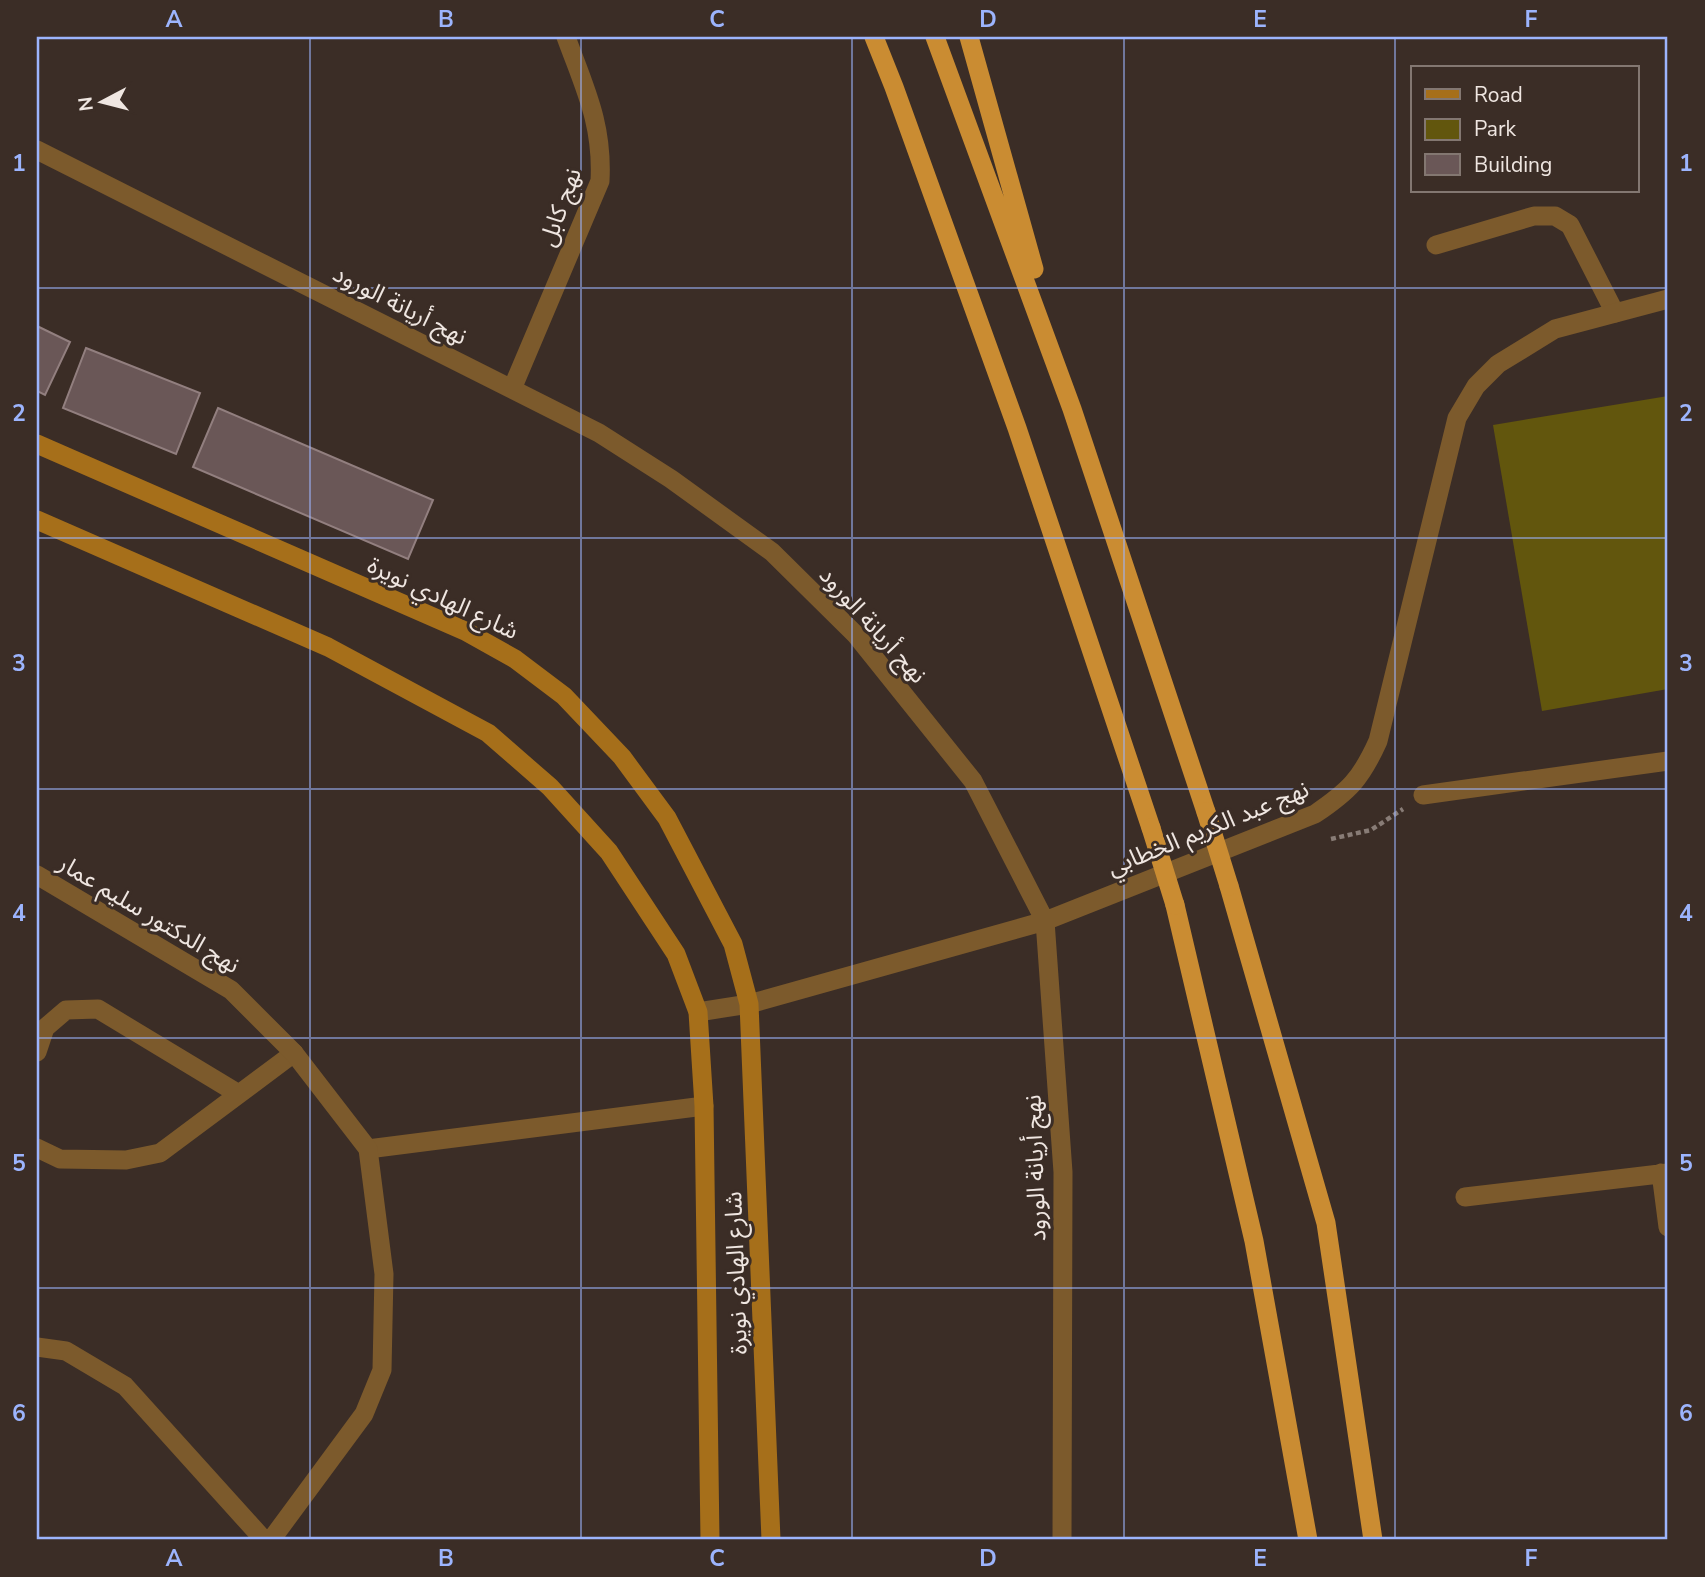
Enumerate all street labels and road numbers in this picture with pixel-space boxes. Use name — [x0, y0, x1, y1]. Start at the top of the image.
street label: نهج كابل — [531, 163, 590, 251]
street label: نهج أريانة الورود — [327, 257, 473, 353]
street label: شارع الهادي نويرة — [361, 549, 524, 649]
street label: نهج أريانة الورود — [811, 560, 934, 691]
street label: نهج عبد الكريم الخطابي — [1102, 773, 1315, 885]
street label: نهج الدكتور سليم عمار — [51, 847, 246, 982]
street label: نهج أريانة الورود — [1016, 1094, 1055, 1242]
street label: شارع الهادي نويرة — [717, 1191, 757, 1355]

